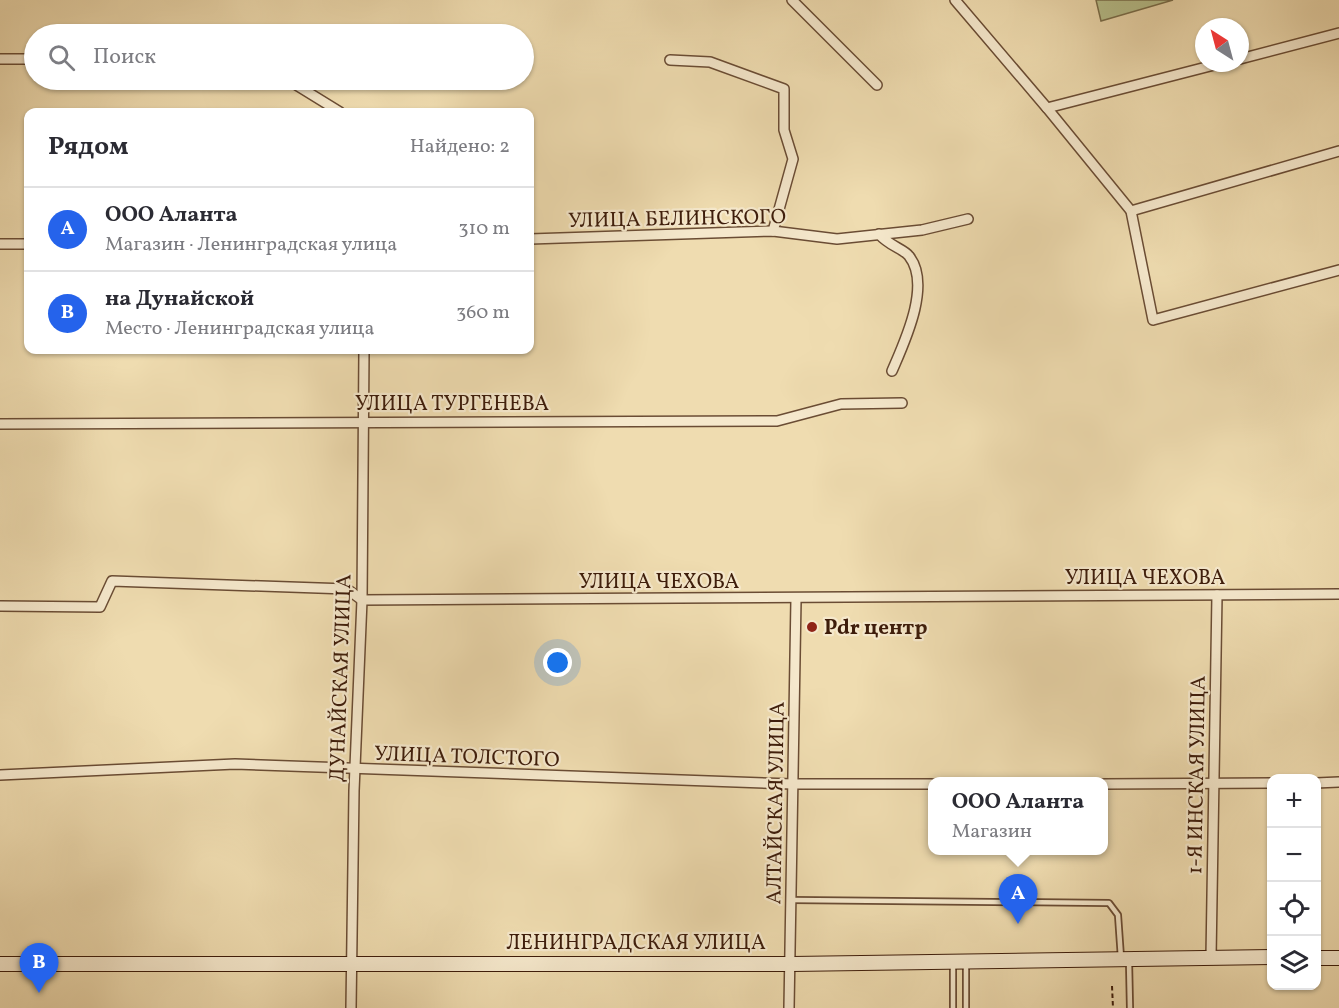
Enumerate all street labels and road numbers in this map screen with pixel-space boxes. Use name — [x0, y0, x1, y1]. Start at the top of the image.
street label: УЛИЦА БЕЛИНСКОГО — [568, 203, 786, 236]
street label: УЛИЦА ТУРГЕНЕВА — [355, 390, 549, 419]
street label: УЛИЦА ЧЕХОВА — [1065, 564, 1226, 593]
street label: УЛИЦА ЧЕХОВА — [579, 568, 740, 597]
street label: ДУНАЙСКАЯ УЛИЦА — [323, 573, 360, 783]
street label: 1-Я ИНСКАЯ УЛИЦА — [1181, 675, 1214, 875]
street label: АЛТАЙСКАЯ УЛИЦА — [760, 701, 793, 905]
street label: УЛИЦА ТОЛСТОГО — [374, 740, 560, 775]
street label: ЛЕНИНГРАДСКАЯ УЛИЦА — [506, 929, 766, 958]

